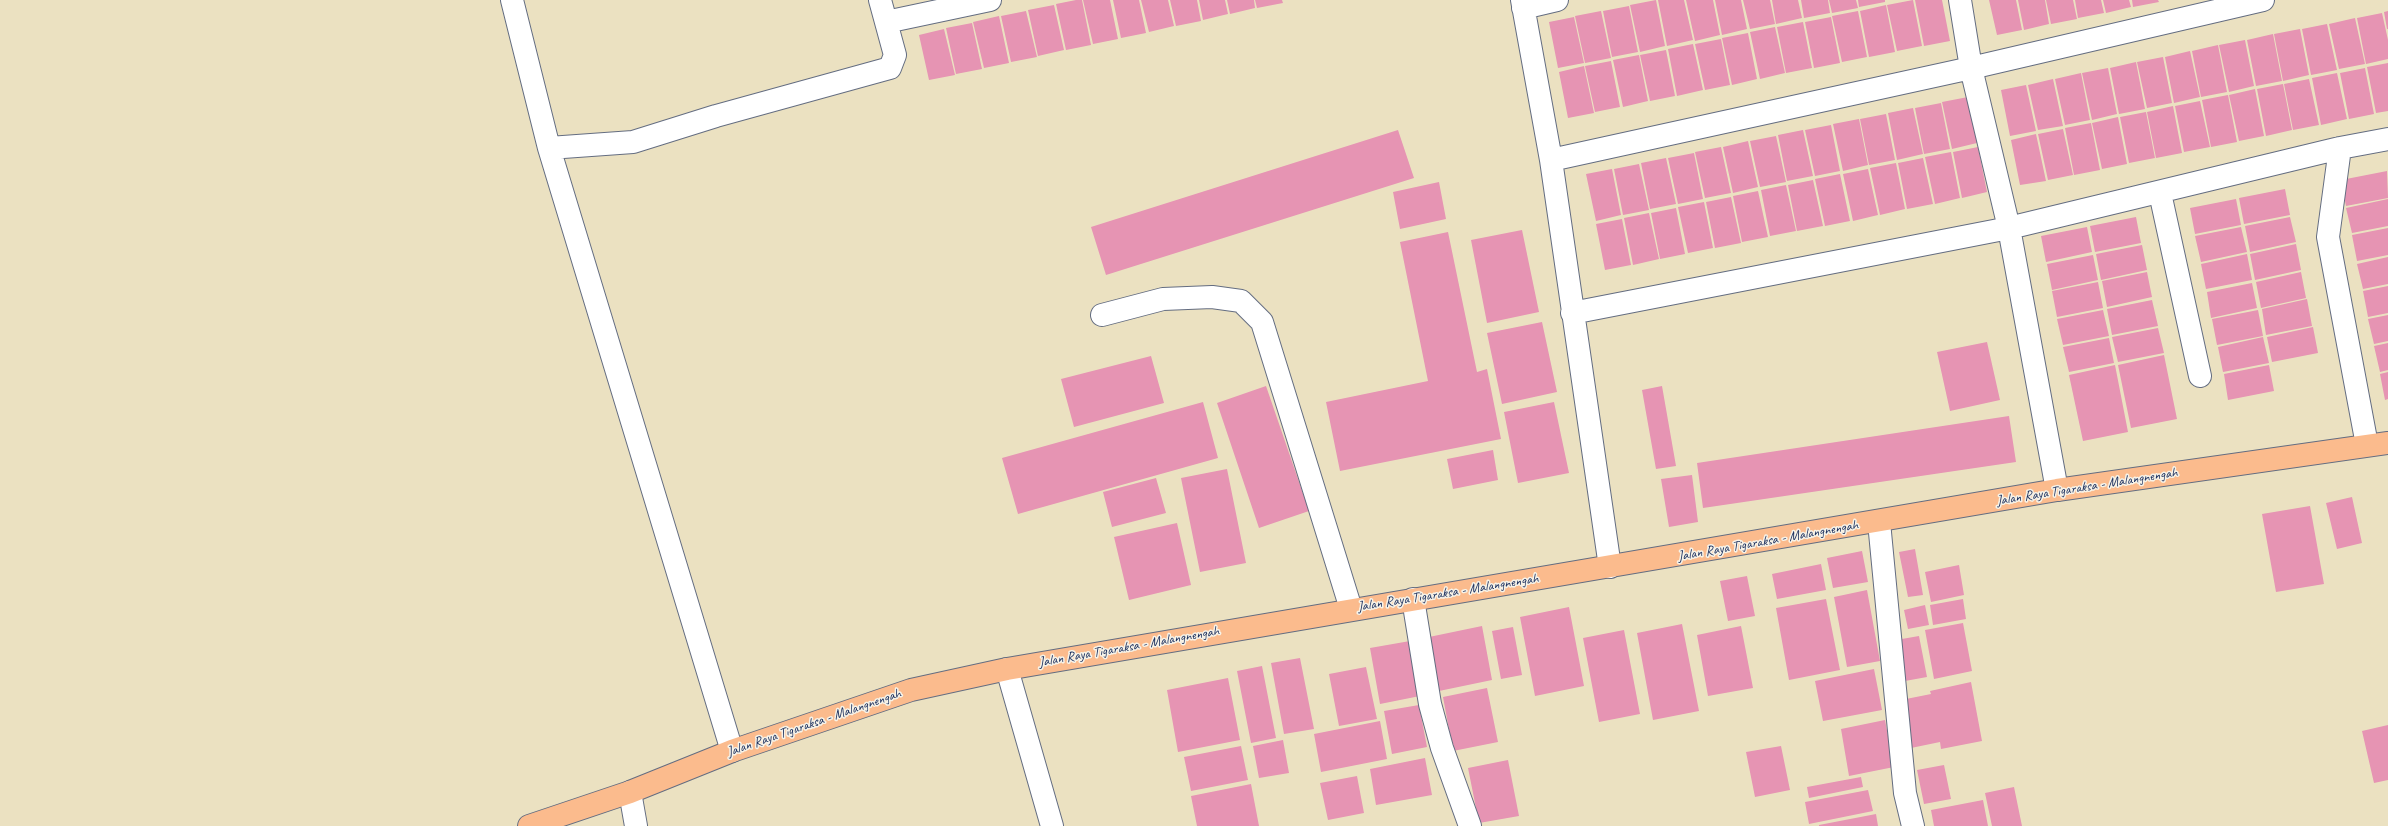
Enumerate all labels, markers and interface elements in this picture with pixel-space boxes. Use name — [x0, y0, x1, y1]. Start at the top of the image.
street label: Jalan Raya Tigaraksa - Malangnengah — [1995, 464, 2179, 510]
street label: Jalan Raya Tigaraksa - Malangnengah — [1677, 517, 1859, 565]
street label: Jalan Raya Tigaraksa - Malangnengah — [1356, 570, 1540, 616]
street label: Jalan Raya Tigaraksa - Malangnengah — [1038, 623, 1220, 671]
street label: Jalan Raya Tigaraksa - Malangnengah — [725, 685, 903, 761]

